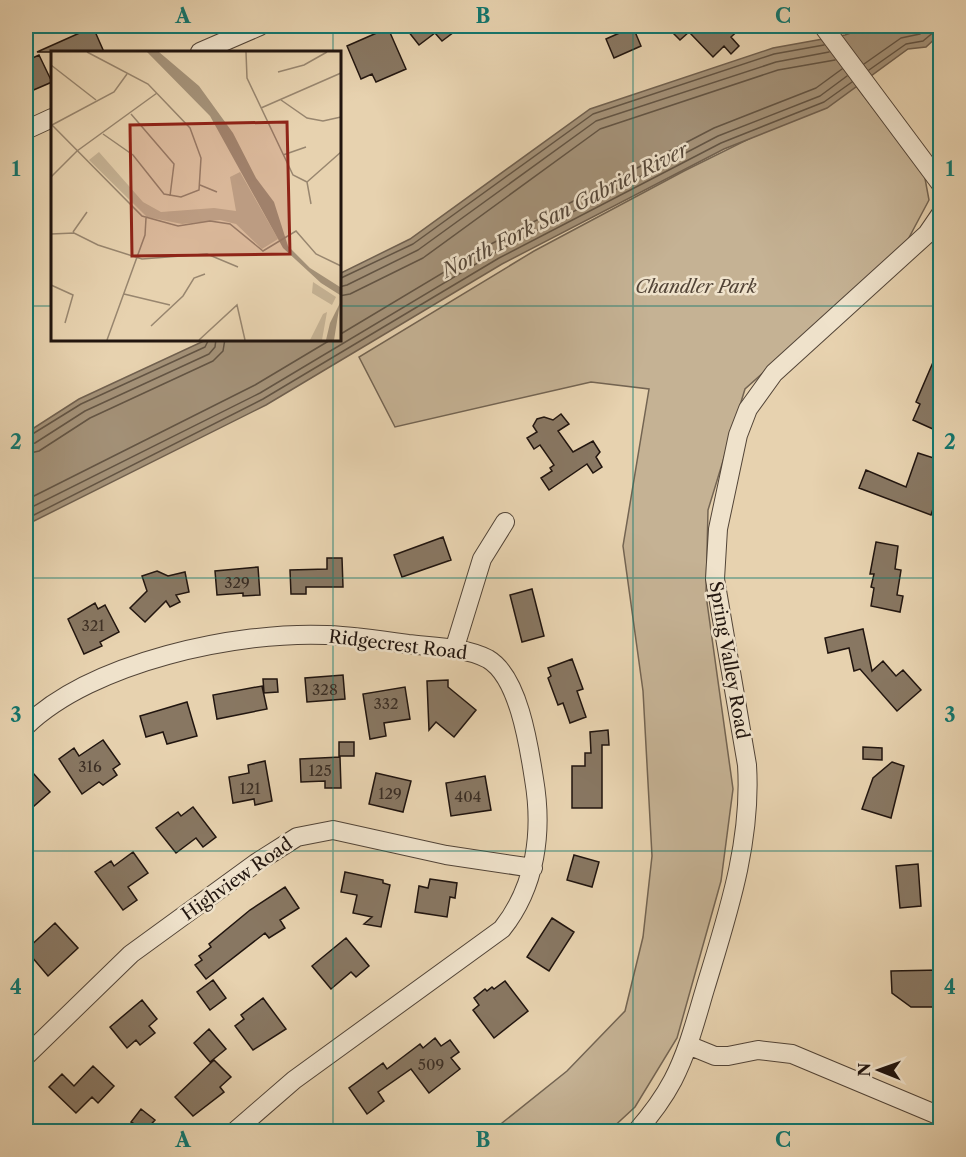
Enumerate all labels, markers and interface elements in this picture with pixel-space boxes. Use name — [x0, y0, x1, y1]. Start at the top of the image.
text: A — [174, 4, 191, 28]
text: B — [476, 4, 491, 28]
text: C — [775, 4, 791, 28]
inset map — [51, 51, 340, 340]
water label: North Fork San Gabriel River — [436, 136, 694, 284]
text: 1 — [12, 157, 21, 181]
text: 1 — [946, 157, 955, 181]
park label: Chandler Park — [635, 276, 757, 298]
text: 2 — [10, 430, 22, 454]
text: 2 — [944, 430, 956, 454]
house number: 329 — [224, 573, 250, 592]
street label: Spring Valley Road — [704, 579, 754, 741]
house number: 321 — [81, 616, 105, 635]
street label: Ridgecrest Road — [327, 626, 469, 664]
house number: 328 — [312, 680, 338, 699]
house number: 332 — [373, 694, 399, 713]
text: 3 — [10, 703, 22, 727]
text: 3 — [944, 703, 956, 727]
house number: 316 — [78, 757, 102, 776]
house number: 125 — [308, 761, 332, 780]
house number: 121 — [239, 779, 261, 798]
house number: 129 — [378, 784, 402, 803]
house number: 404 — [455, 787, 481, 806]
street label: Highview Road — [177, 833, 297, 925]
text: 4 — [10, 975, 22, 999]
text: 4 — [944, 975, 956, 999]
north arrow — [849, 1040, 909, 1100]
house number: 509 — [418, 1055, 444, 1074]
text: N — [854, 1063, 874, 1077]
text: A — [174, 1128, 191, 1152]
text: B — [476, 1128, 491, 1152]
text: C — [775, 1128, 791, 1152]

